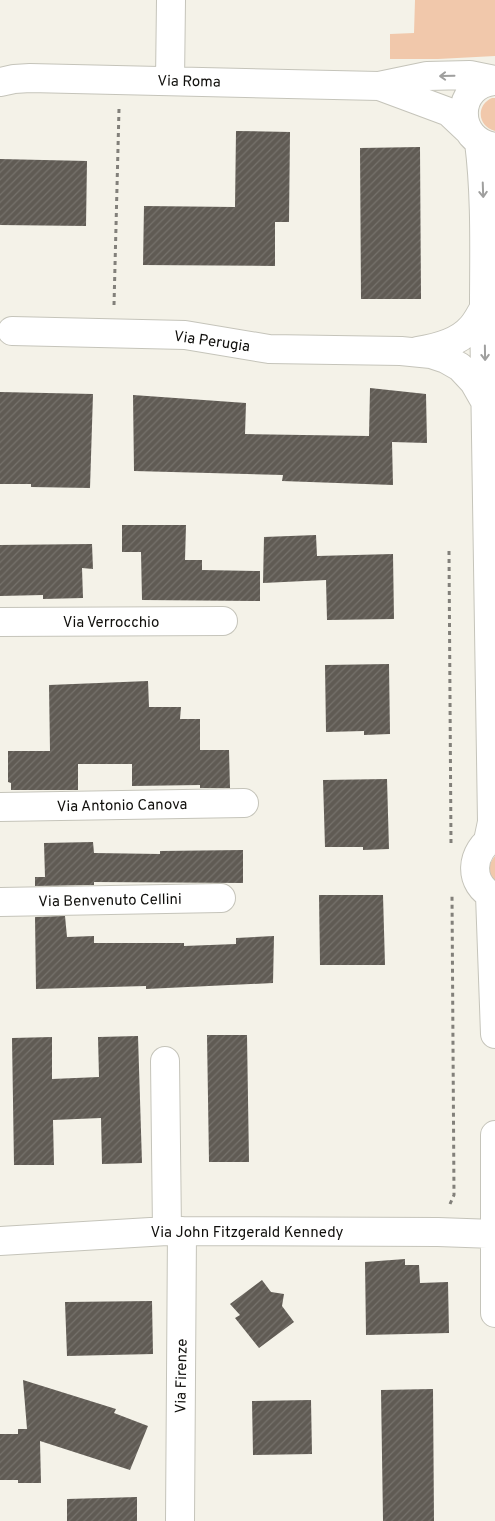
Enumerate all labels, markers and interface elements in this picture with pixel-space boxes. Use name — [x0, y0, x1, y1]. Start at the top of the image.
one-way arrow — [439, 71, 455, 80]
street label: Via Roma — [157, 72, 221, 93]
one-way arrow — [478, 182, 488, 198]
street label: Via Perugia — [172, 328, 251, 357]
one-way arrow — [480, 344, 490, 361]
street label: Via Verrocchio — [63, 614, 159, 633]
street label: Via Antonio Canova — [56, 796, 188, 817]
street label: Via Benvenuto Cellini — [38, 891, 182, 912]
street label: Via John Fitzgerald Kennedy — [150, 1224, 344, 1243]
street label: Via Firenze — [172, 1338, 193, 1414]

